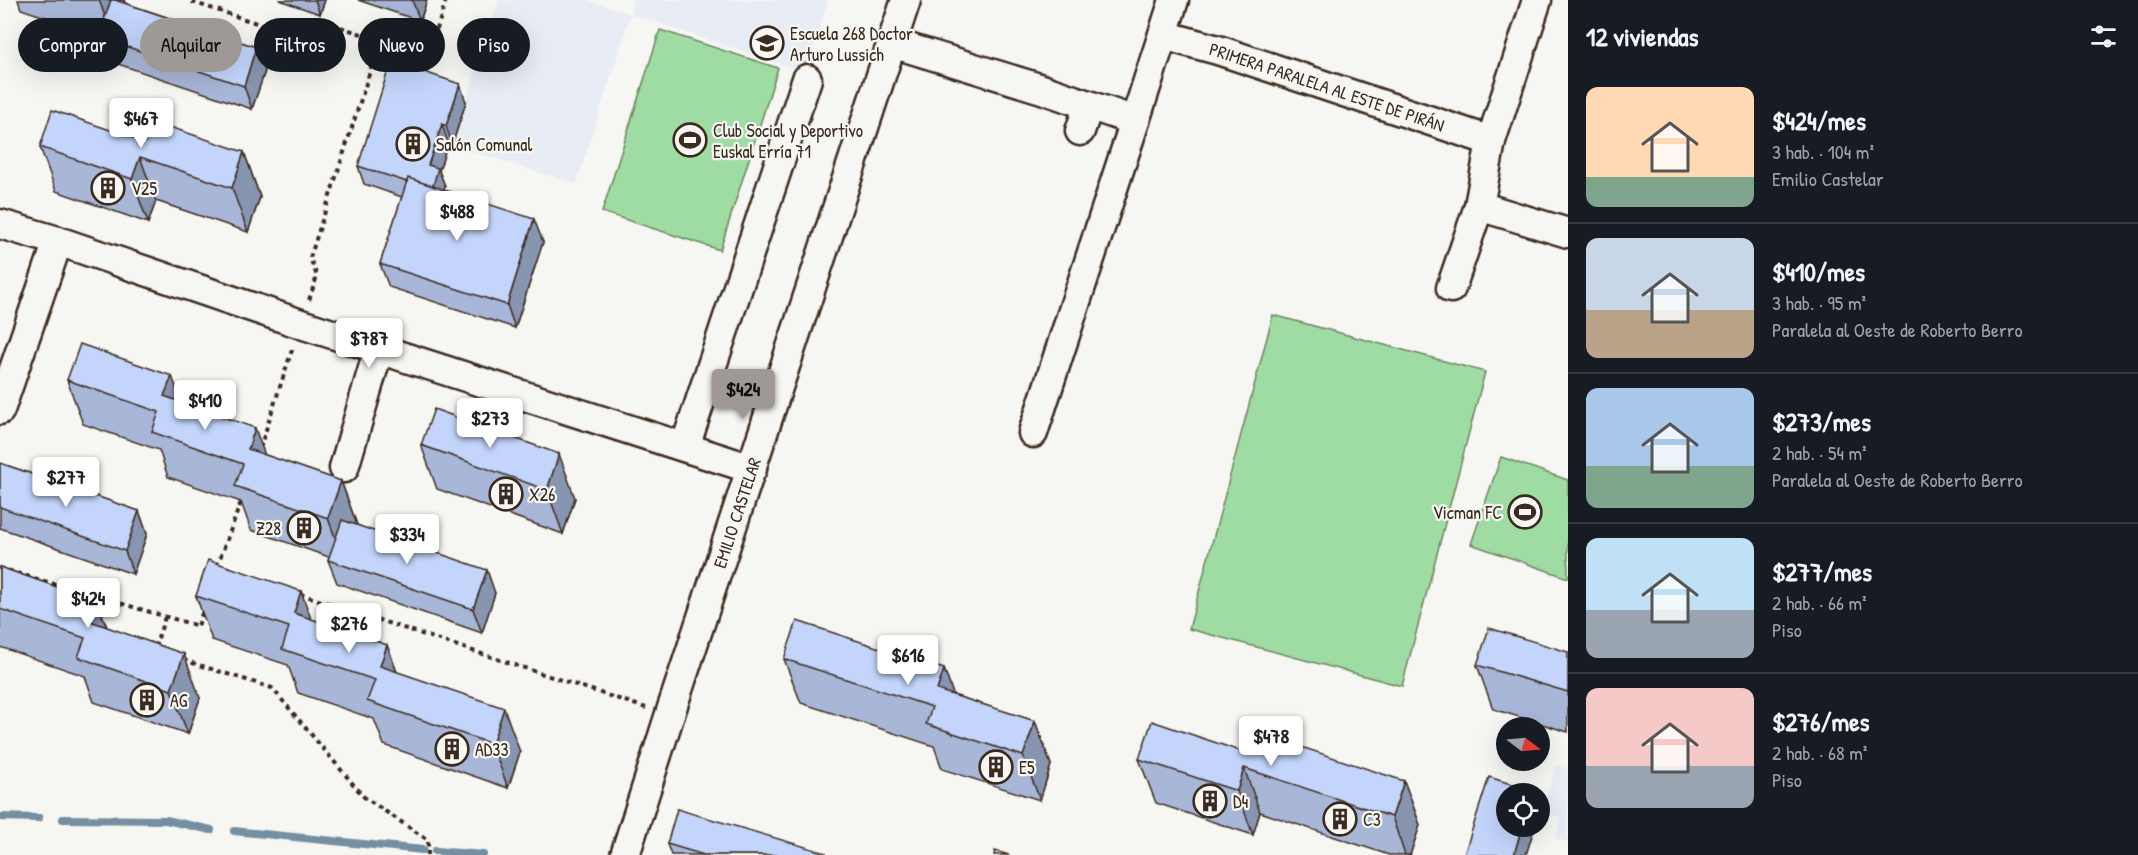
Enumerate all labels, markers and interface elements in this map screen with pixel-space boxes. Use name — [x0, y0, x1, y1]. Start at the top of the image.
chip: Comprar — [18, 18, 128, 72]
chip: Alquilar — [140, 18, 242, 72]
chip: Filtros — [254, 18, 346, 72]
chip: Nuevo — [358, 18, 445, 72]
chip: Piso — [457, 18, 530, 72]
text: 12 viviendas — [1586, 19, 1698, 54]
icon: filters — [2087, 20, 2120, 53]
place label: Escuela 268 Doctor Arturo Lussich — [790, 21, 913, 67]
school or university icon: Escuela 268 Doctor Arturo Lussich — [749, 25, 785, 61]
street label: PRIMERA PARALELA AL ESTE DE PIRÁN — [1207, 36, 1448, 137]
pin: $467 — [105, 98, 177, 149]
text: $424/mes — [1772, 103, 1866, 138]
text: $467 — [123, 104, 159, 131]
icon: home — [1634, 111, 1706, 183]
place label: Club Social y Deportivo Euskal Erría 71 — [713, 118, 863, 164]
sports icon: Club Social y Deportivo Euskal Erría 71 — [672, 122, 708, 158]
building icon: Salón Comunal — [395, 126, 431, 162]
place label: Salón Comunal — [436, 132, 532, 157]
text: 3 hab. · 104 m² — [1772, 138, 1874, 165]
text: Emilio Castelar — [1772, 165, 1884, 192]
building icon: V25 — [90, 170, 126, 206]
place label: V25 — [131, 176, 158, 201]
pin: $488 — [421, 191, 493, 242]
text: $488 — [440, 197, 474, 224]
text: $410/mes — [1772, 254, 1865, 289]
icon: home — [1634, 262, 1706, 334]
text: 3 hab. · 95 m² — [1772, 289, 1866, 316]
text: Paralela al Oeste de Roberto Berro — [1772, 316, 2023, 343]
pin: $787 — [333, 318, 405, 369]
text: $787 — [350, 324, 388, 351]
pin: $424 — [707, 369, 779, 420]
text: $424 — [726, 375, 760, 402]
pin: $410 — [169, 380, 241, 431]
text: $410 — [188, 386, 222, 413]
pin: $273 — [454, 398, 526, 449]
text: $273 — [471, 404, 509, 431]
text: $273/mes — [1772, 404, 1871, 439]
icon: home — [1634, 412, 1706, 484]
text: 2 hab. · 54 m² — [1772, 439, 1867, 466]
street label: EMILIO CASTELAR — [707, 454, 766, 571]
pin: $277 — [30, 457, 102, 508]
text: $277 — [46, 463, 86, 490]
text: Paralela al Oeste de Roberto Berro — [1772, 466, 2023, 493]
building icon: X26 — [488, 476, 524, 512]
place label: X26 — [529, 482, 555, 507]
sports icon: Vicman FC — [1507, 494, 1543, 530]
place label: Vicman FC — [1433, 500, 1502, 525]
building icon: Z28 — [286, 510, 322, 546]
pin: $334 — [371, 514, 443, 565]
place label: Z28 — [256, 516, 281, 541]
text: $334 — [389, 520, 425, 547]
text: $277/mes — [1772, 554, 1872, 589]
icon: home — [1634, 562, 1706, 634]
pin: $424 — [52, 578, 124, 629]
text: $424 — [71, 584, 105, 611]
text: 2 hab. · 66 m² — [1772, 589, 1867, 616]
pin: $276 — [313, 603, 385, 654]
text: $276 — [330, 609, 368, 636]
text: Piso — [1772, 616, 1802, 643]
pin: $616 — [872, 635, 944, 686]
text: $616 — [891, 641, 925, 668]
building icon: AG — [129, 682, 165, 718]
place label: AG — [170, 688, 188, 713]
text: $276/mes — [1772, 704, 1870, 739]
icon: home — [1634, 712, 1706, 784]
pin: $478 — [1235, 716, 1307, 767]
north arrow — [1496, 717, 1550, 771]
map controls — [1496, 717, 1550, 837]
text: $478 — [1253, 722, 1289, 749]
building icon: AD33 — [434, 731, 470, 767]
place label: AD33 — [475, 737, 508, 762]
text: 2 hab. · 68 m² — [1772, 739, 1867, 766]
building icon: E5 — [978, 749, 1014, 785]
place label: E5 — [1019, 755, 1035, 780]
text: Piso — [1772, 766, 1802, 793]
building icon: D4 — [1192, 783, 1228, 819]
button: locate — [1496, 783, 1550, 837]
place label: D4 — [1233, 789, 1249, 814]
building icon: C3 — [1322, 801, 1358, 837]
place label: C3 — [1363, 807, 1381, 832]

